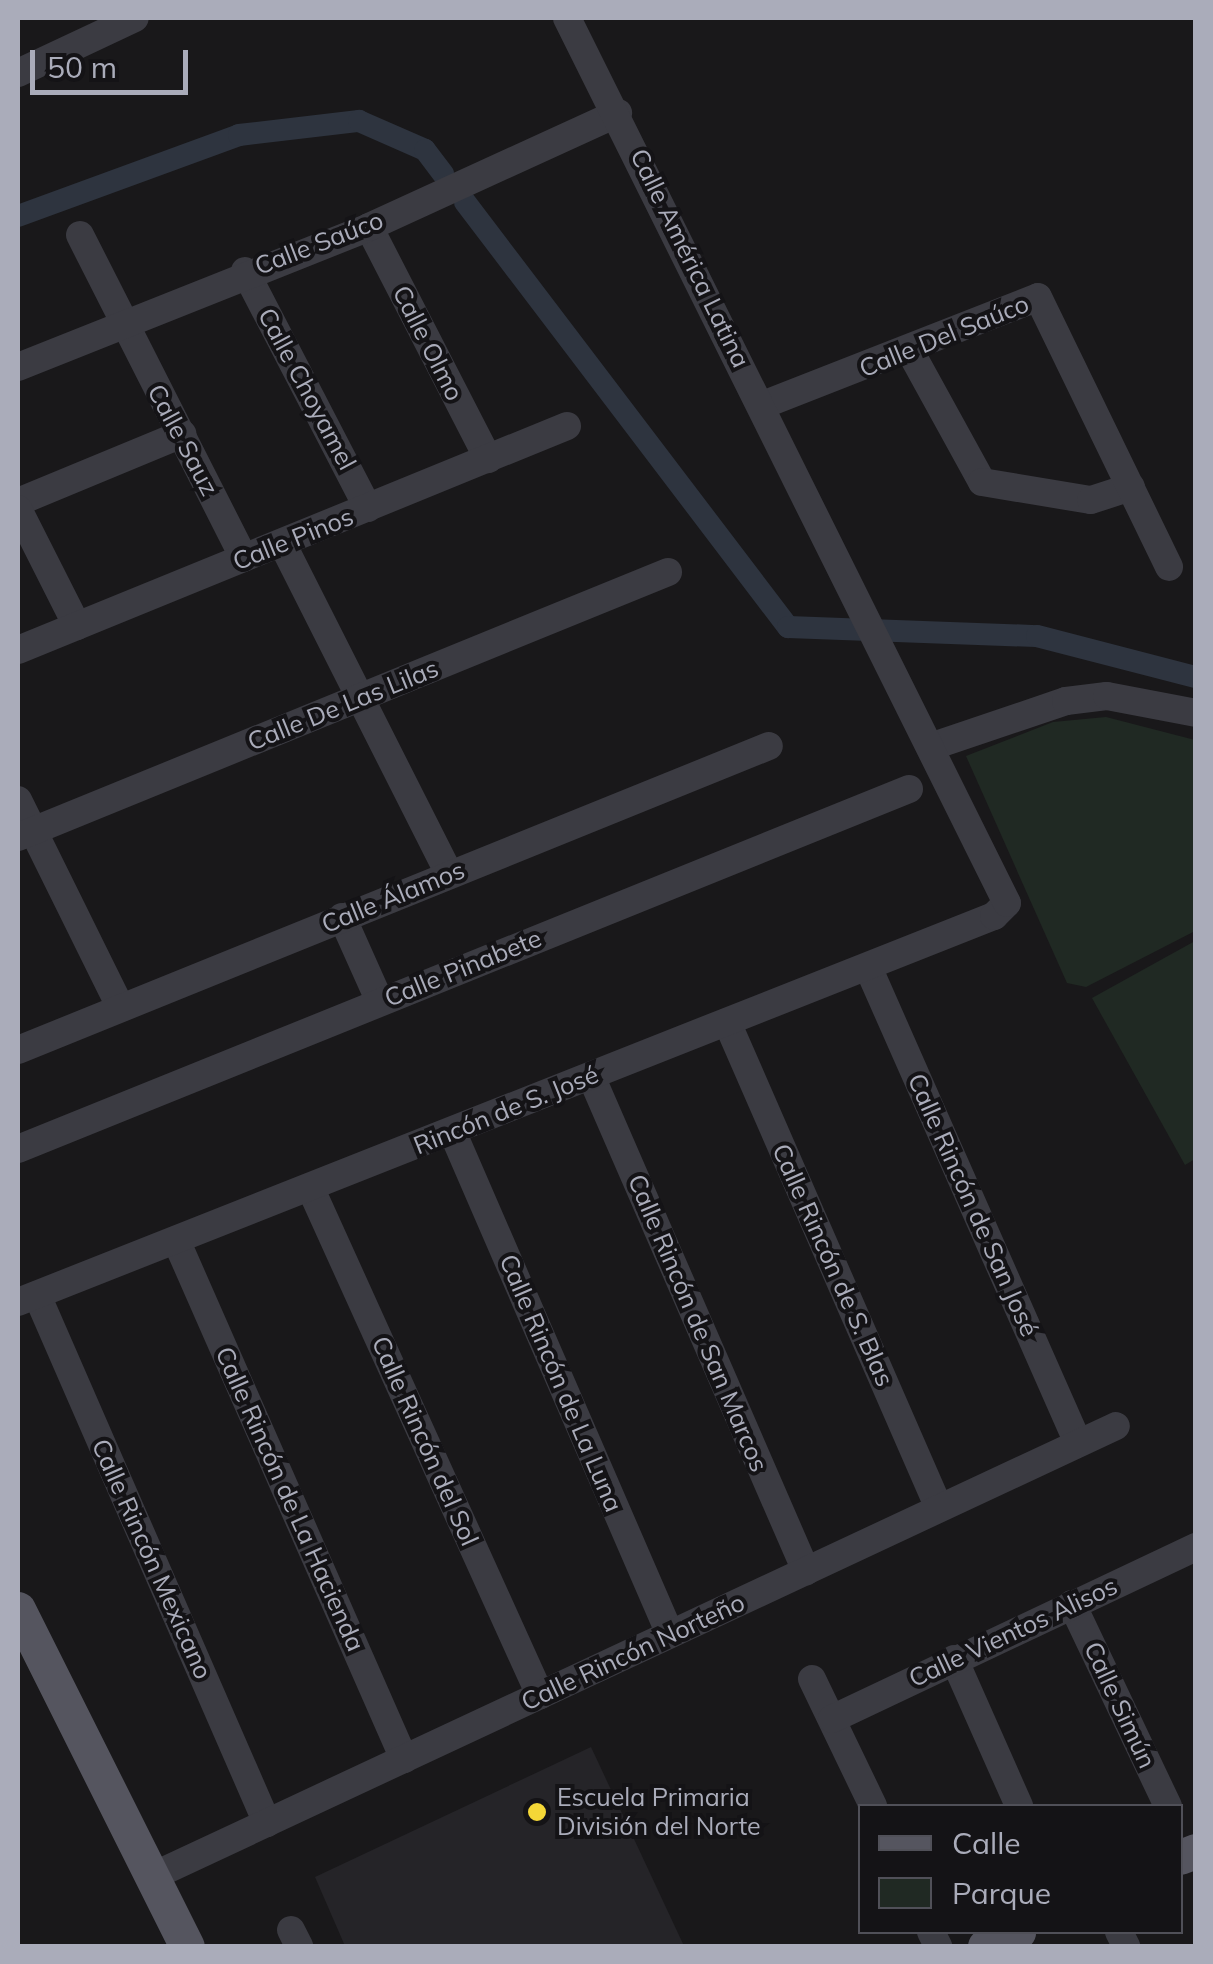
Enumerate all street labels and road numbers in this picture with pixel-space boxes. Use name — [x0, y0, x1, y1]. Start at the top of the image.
street label: Calle América Latina — [624, 144, 756, 372]
street label: Calle Saúco — [251, 205, 387, 281]
street label: Calle Olmo — [386, 280, 470, 406]
street label: Calle Del Saúco — [855, 288, 1033, 384]
street label: Calle Choyamel — [252, 303, 362, 475]
street label: Calle Sauz — [141, 379, 225, 501]
street label: Calle Pinos — [228, 501, 358, 577]
street label: Calle De Las Lilas — [243, 653, 443, 757]
street label: Calle Álamos — [317, 855, 469, 939]
street label: Calle Pinabete — [380, 923, 546, 1013]
street label: Rincón de S. José — [409, 1059, 603, 1161]
street label: Calle Rincón de San José — [901, 1069, 1045, 1341]
street label: Calle Rincón de S. Blas — [766, 1139, 900, 1391]
street label: Calle Rincón de San Marcos — [622, 1170, 774, 1476]
street label: Calle Rincón de La Luna — [493, 1250, 629, 1516]
street label: Calle Rincón del Sol — [365, 1332, 485, 1550]
street label: Calle Rincón de La Hacienda — [209, 1342, 371, 1656]
street label: Calle Rincón Mexicano — [85, 1434, 219, 1684]
street label: Calle Vientos Alisos — [904, 1571, 1122, 1693]
street label: Calle Rincón Norteño — [517, 1587, 749, 1717]
street label: Calle Simún — [1078, 1637, 1162, 1773]

